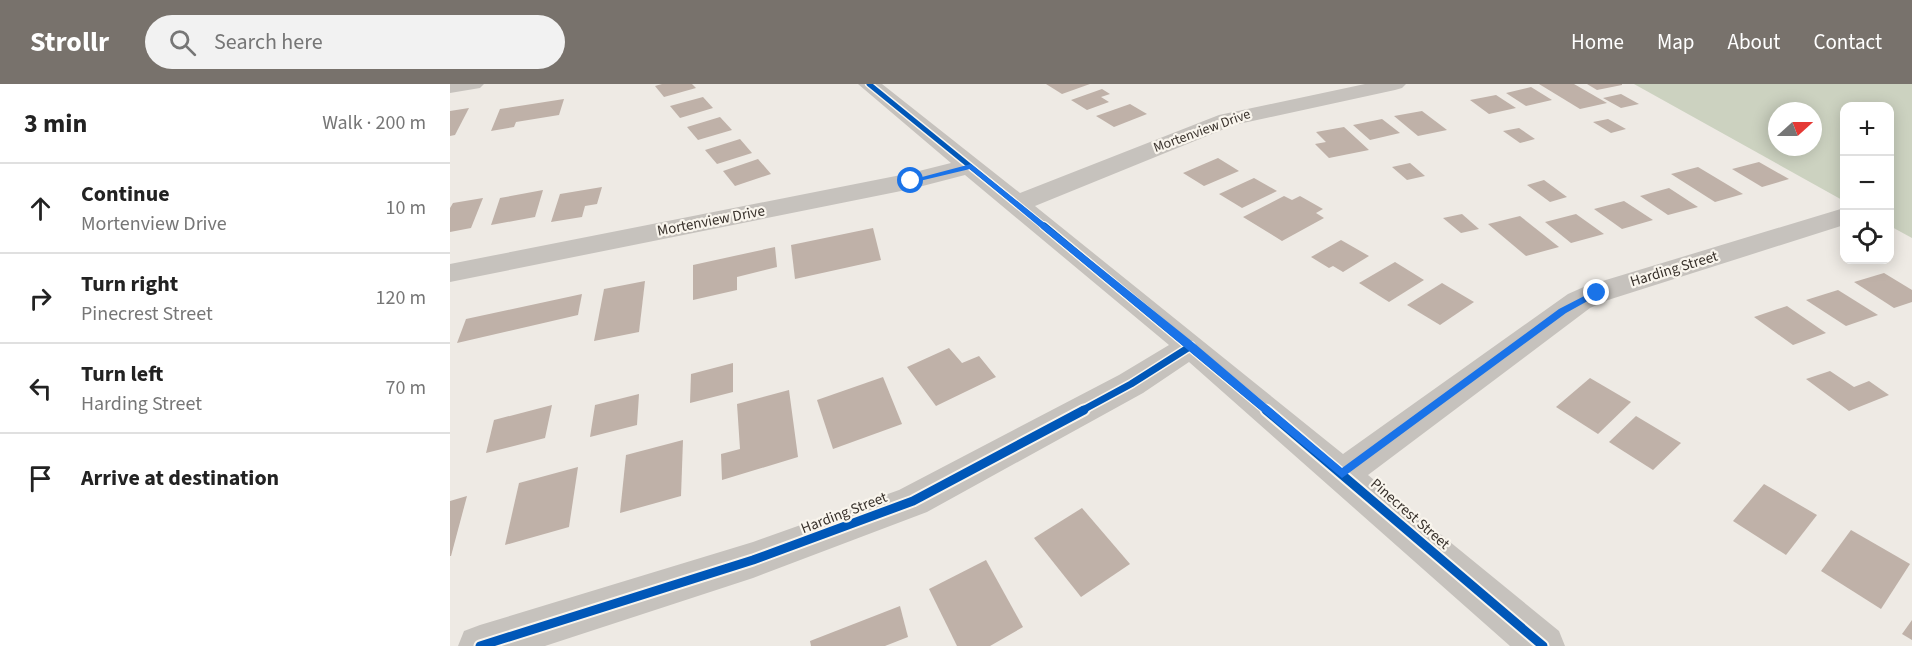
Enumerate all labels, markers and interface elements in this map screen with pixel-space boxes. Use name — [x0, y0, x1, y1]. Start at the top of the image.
search box — [145, 15, 565, 69]
text: Strollr — [30, 22, 109, 62]
icon: search — [166, 26, 199, 59]
text: Search here — [214, 26, 323, 58]
text: Home — [1571, 27, 1624, 57]
text: Map — [1657, 27, 1695, 57]
text: About — [1728, 27, 1780, 57]
text: Contact — [1813, 27, 1882, 57]
north arrow — [1768, 102, 1822, 156]
map controls — [1840, 102, 1894, 264]
button: + — [1840, 102, 1894, 156]
street label: Mortenview Drive — [1151, 104, 1253, 158]
text: 3 min — [24, 105, 87, 142]
text: Walk · 200 m — [322, 109, 426, 137]
button: − — [1840, 156, 1894, 210]
route start — [897, 167, 923, 193]
text: Continue — [81, 178, 170, 210]
icon: ahead — [24, 192, 57, 225]
text: 10 m — [386, 194, 426, 222]
street label: Mortenview Drive — [655, 200, 767, 242]
text: Mortenview Drive — [81, 210, 227, 238]
button: locate — [1840, 210, 1894, 264]
street label: Harding Street — [1628, 246, 1720, 292]
text: Turn right — [81, 268, 178, 300]
route end — [1583, 279, 1609, 305]
icon: right — [24, 282, 57, 315]
text: 120 m — [376, 284, 426, 312]
text: Pinecrest Street — [81, 300, 213, 328]
text: Turn left — [81, 358, 163, 390]
icon: left — [24, 372, 57, 405]
text: 70 m — [386, 374, 426, 402]
text: Harding Street — [81, 390, 202, 418]
icon: arrive — [24, 462, 57, 495]
text: Arrive at destination — [81, 462, 279, 494]
street label: Pinecrest Street — [1366, 474, 1454, 554]
street label: Harding Street — [798, 487, 890, 539]

